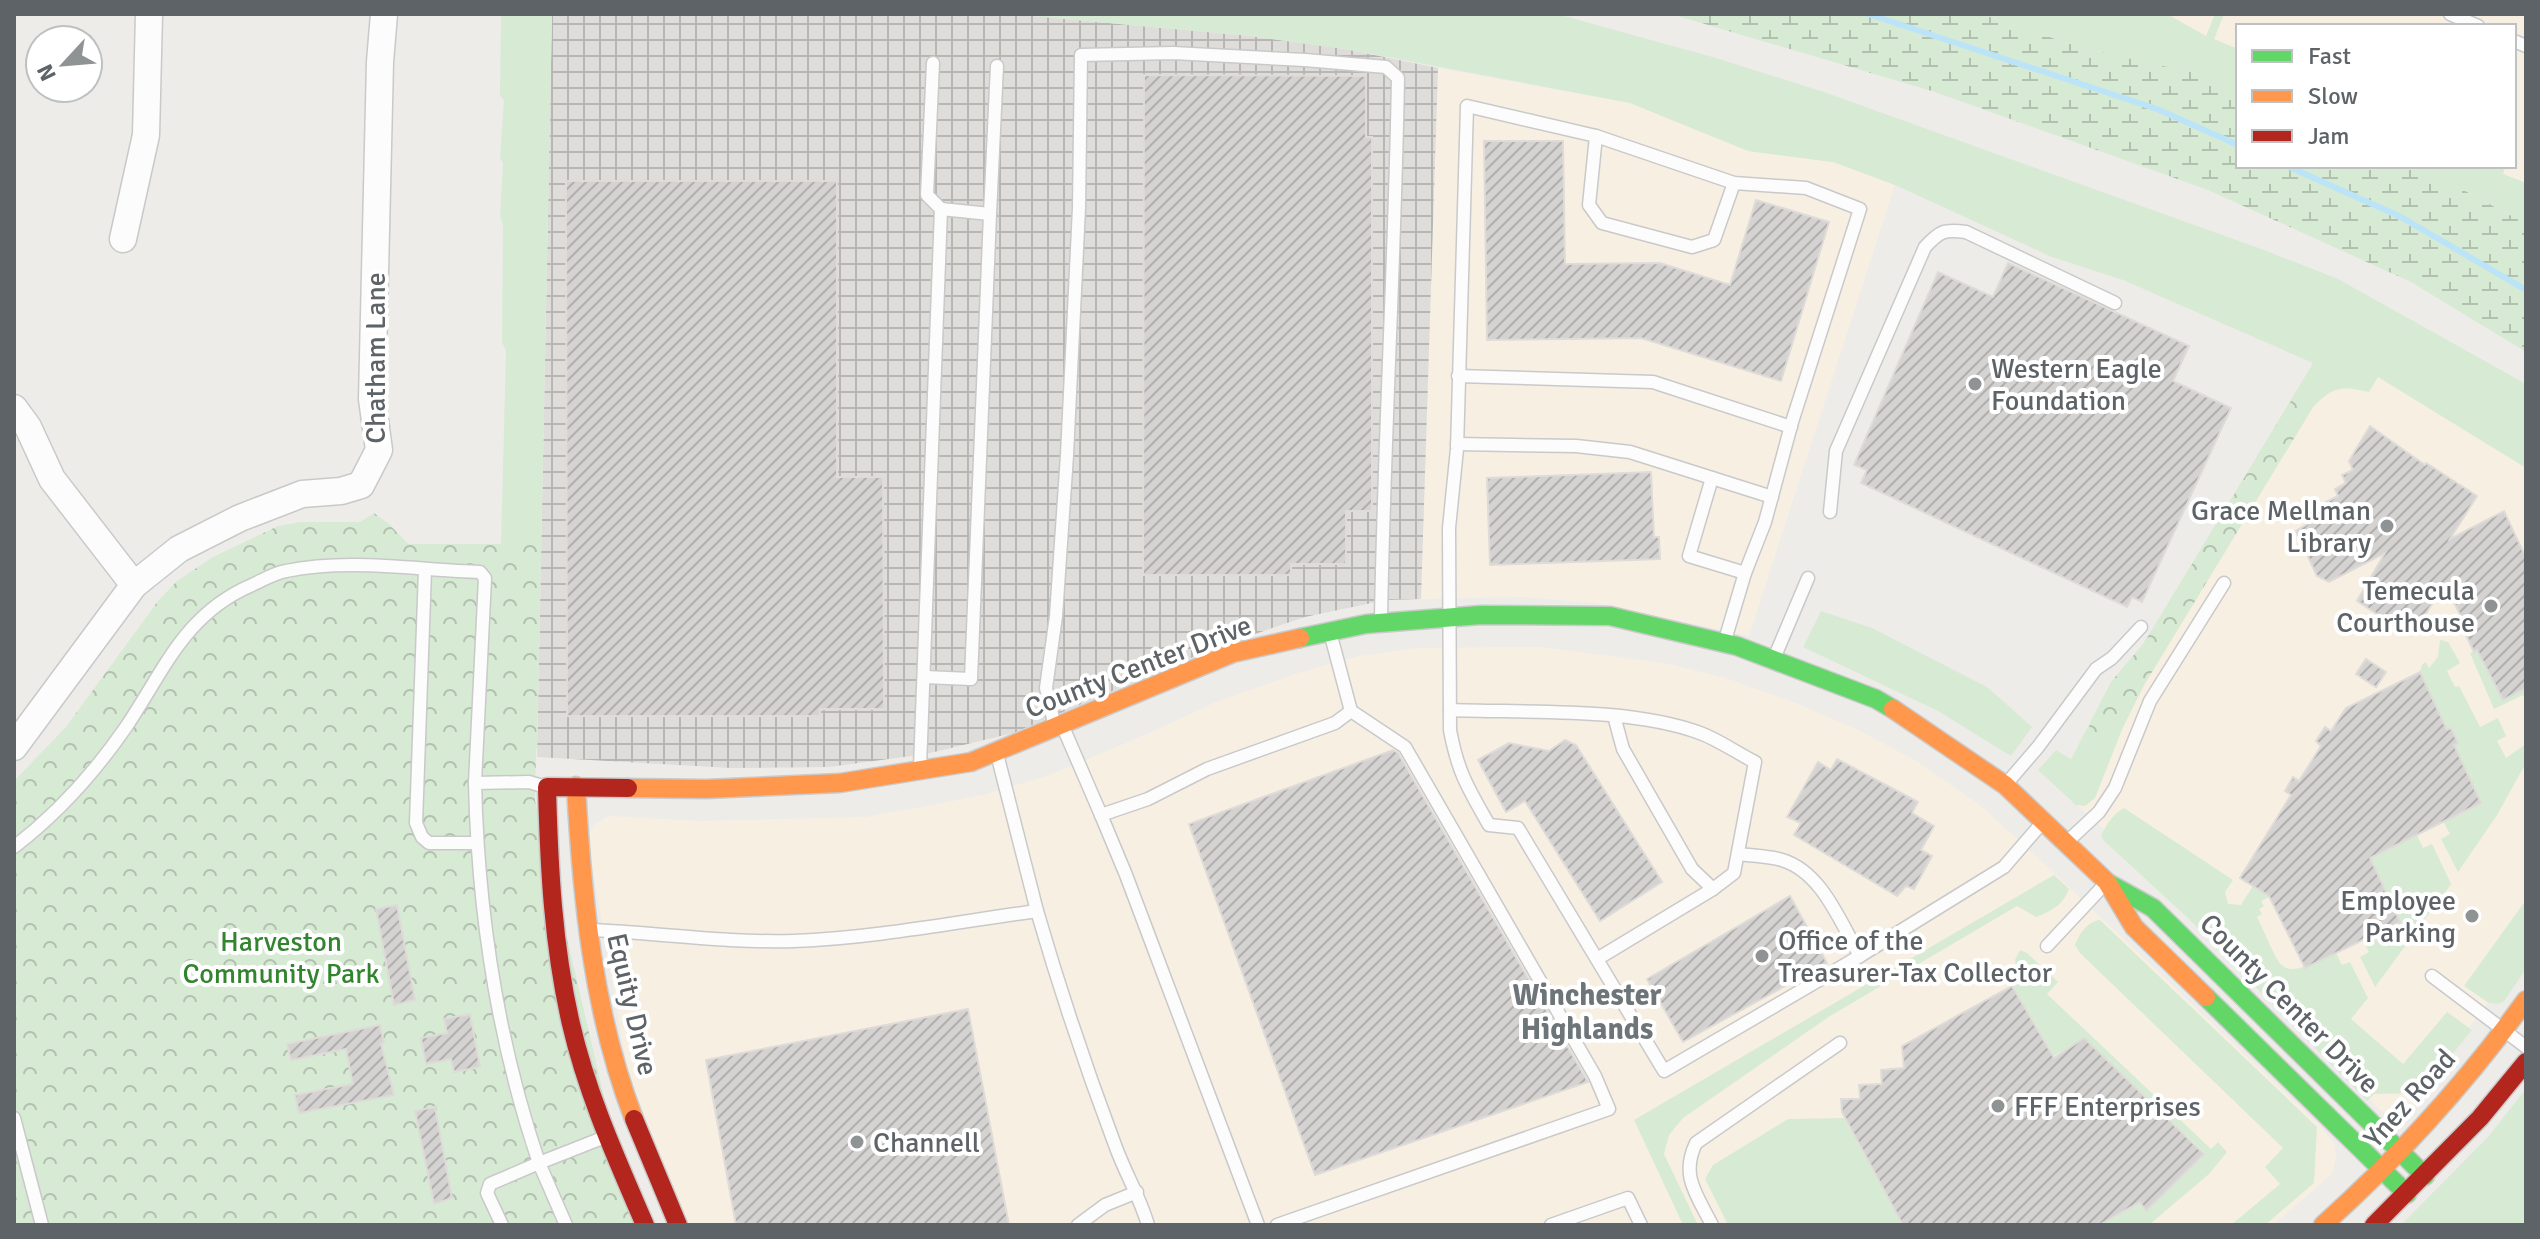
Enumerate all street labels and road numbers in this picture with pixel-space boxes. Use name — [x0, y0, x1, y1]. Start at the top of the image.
street label: Chatham Lane — [359, 272, 393, 444]
street label: County Center Drive — [1020, 608, 1256, 726]
street label: County Center Drive — [2193, 907, 2386, 1100]
street label: Equity Drive — [599, 930, 665, 1079]
street label: Ynez Road — [2357, 1042, 2463, 1155]

